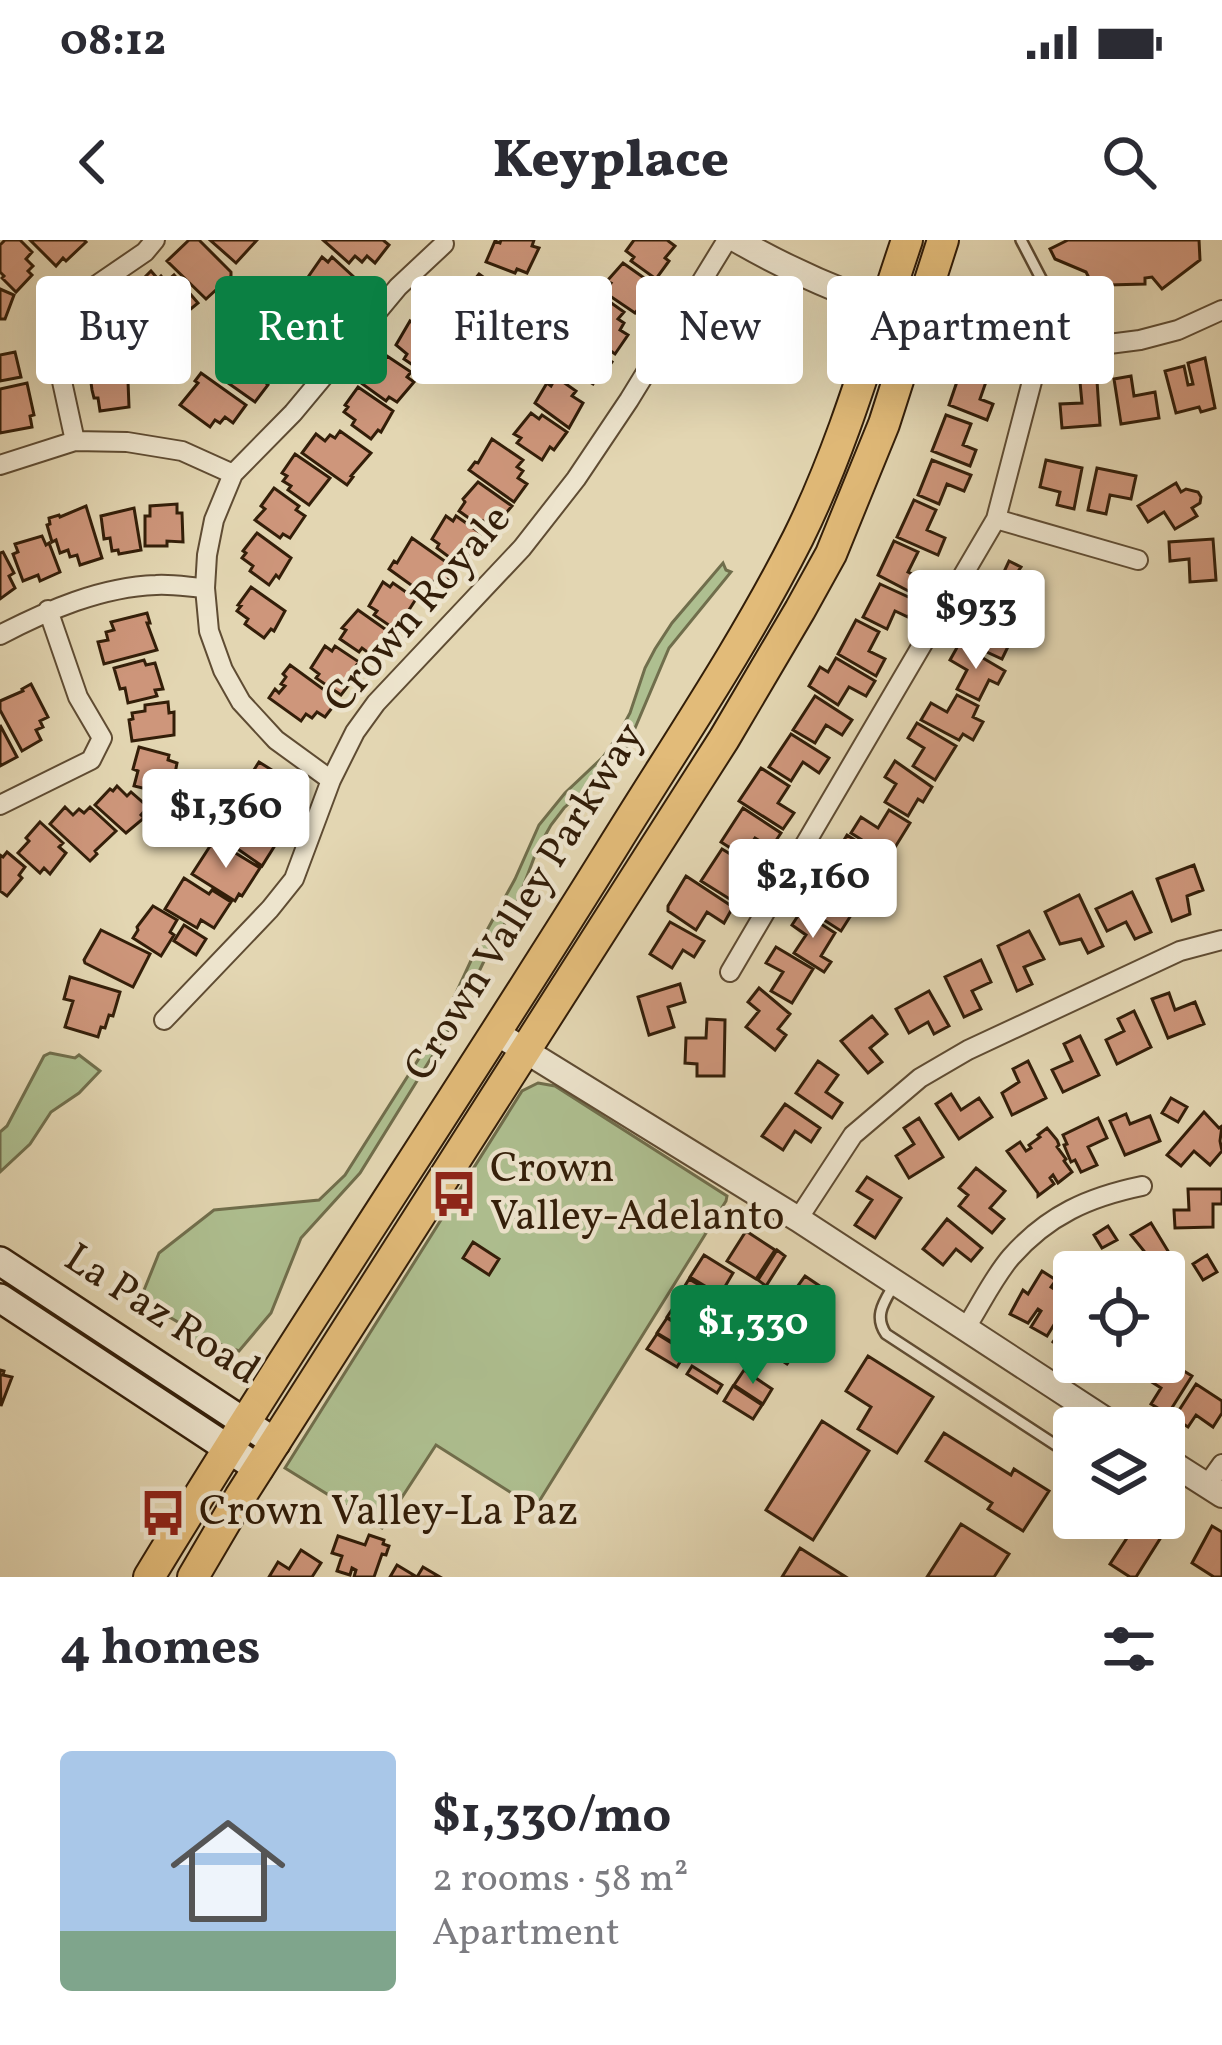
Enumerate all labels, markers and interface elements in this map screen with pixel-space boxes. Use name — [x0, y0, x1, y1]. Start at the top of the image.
text: 08:12 — [60, 11, 167, 74]
text: Keyplace — [493, 125, 729, 200]
icon: back — [60, 129, 126, 195]
icon: search — [1096, 129, 1162, 195]
chip: Buy — [36, 276, 191, 384]
chip: Rent — [215, 276, 387, 384]
chip: Filters — [411, 276, 612, 384]
chip: New — [636, 276, 803, 384]
chip: Apartment — [827, 276, 1114, 384]
street label: Crown Royale — [312, 493, 526, 727]
pin: $933 — [905, 570, 1047, 672]
text: $933 — [935, 582, 1017, 636]
street label: Crown Valley Parkway — [392, 712, 661, 1094]
pin: $1,360 — [128, 769, 324, 871]
text: $1,360 — [169, 781, 283, 835]
pin: $2,160 — [715, 839, 911, 941]
text: $2,160 — [756, 851, 870, 905]
place label: Crown Valley-Adelanto — [490, 1141, 785, 1248]
bus stop icon: Crown Valley-Adelanto — [429, 1169, 479, 1219]
street label: La Paz Road — [52, 1231, 270, 1401]
map controls — [1053, 1251, 1185, 1539]
button: locate — [1053, 1251, 1185, 1383]
pin: $1,330 — [655, 1285, 851, 1387]
text: $1,330 — [697, 1297, 809, 1351]
button: layers — [1053, 1407, 1185, 1539]
place label: Crown Valley-La Paz — [199, 1484, 578, 1543]
bus stop icon: Crown Valley-La Paz — [138, 1488, 188, 1538]
text: 4 homes — [60, 1614, 261, 1685]
icon: filters — [1096, 1616, 1162, 1682]
text: $1,330/mo — [432, 1782, 671, 1853]
icon: home — [156, 1799, 300, 1943]
text: 2 rooms · 58 m² — [432, 1853, 688, 1907]
text: Apartment — [432, 1907, 620, 1961]

